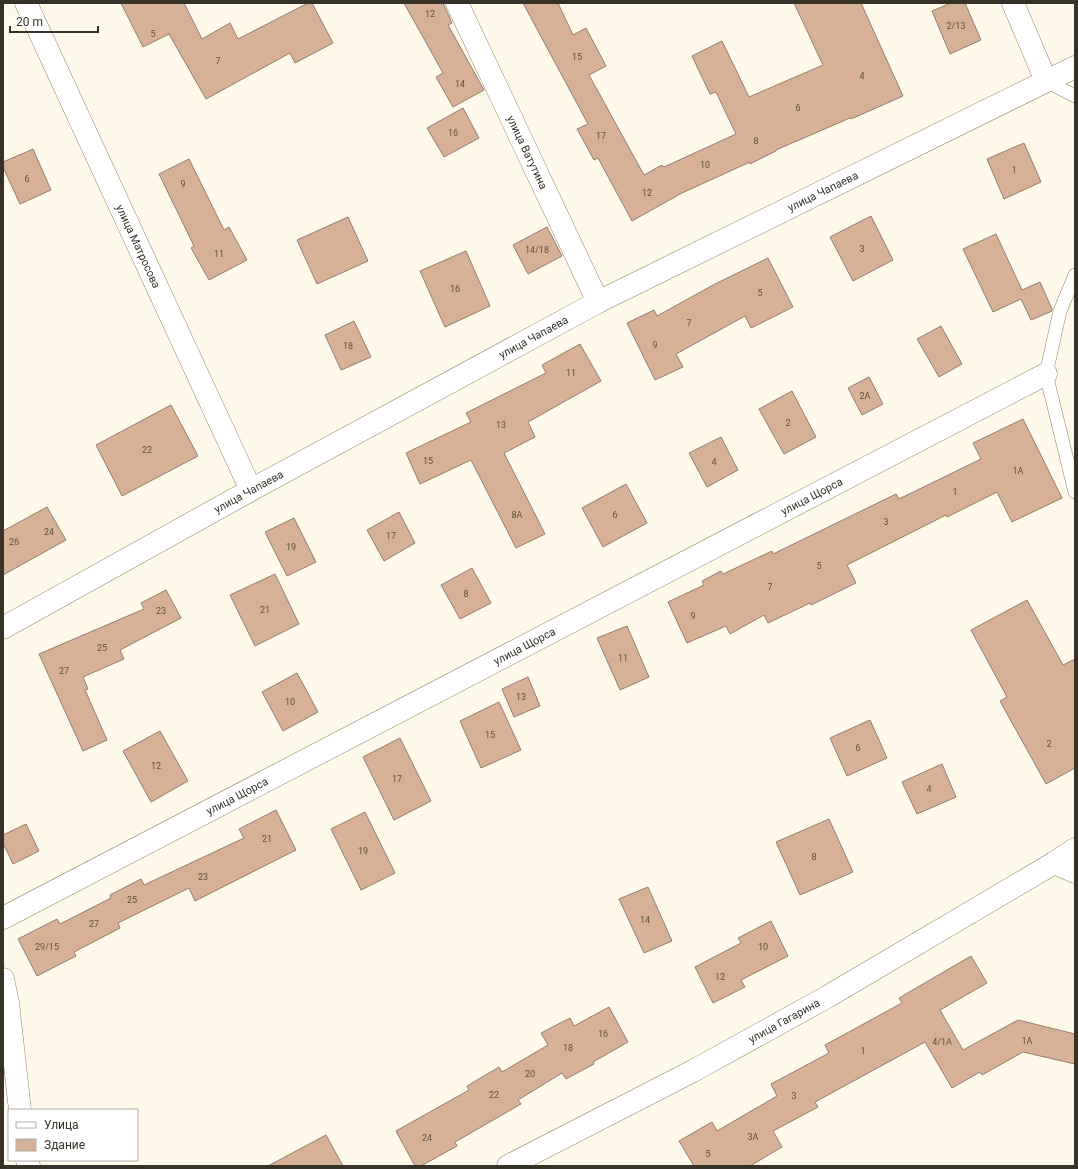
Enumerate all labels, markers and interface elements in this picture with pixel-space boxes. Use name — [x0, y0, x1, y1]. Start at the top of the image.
scale bar — [10, 8, 98, 34]
house number: 12 — [425, 9, 435, 19]
text: 20 m — [16, 15, 43, 29]
house number: 2/13 — [947, 21, 965, 31]
house number: 5 — [150, 29, 156, 39]
house number: 15 — [572, 52, 582, 62]
house number: 7 — [215, 56, 221, 66]
house number: 4 — [859, 71, 865, 81]
house number: 14 — [455, 79, 465, 89]
house number: 6 — [795, 103, 801, 113]
street label: улица Ватутина — [504, 113, 550, 192]
house number: 16 — [448, 128, 458, 138]
house number: 17 — [596, 131, 606, 141]
house number: 8 — [753, 136, 759, 146]
house number: 10 — [700, 160, 710, 170]
house number: 1 — [1011, 165, 1017, 175]
street label: улица Чапаева — [786, 169, 860, 215]
house number: 6 — [24, 174, 30, 184]
house number: 9 — [180, 179, 186, 189]
house number: 12 — [642, 188, 652, 198]
street label: улица Матросова — [113, 203, 163, 290]
house number: 3 — [859, 244, 865, 254]
house number: 14/18 — [525, 245, 549, 255]
house number: 11 — [214, 249, 224, 259]
house number: 16 — [450, 284, 460, 294]
house number: 5 — [757, 288, 763, 298]
street label: улица Чапаева — [497, 313, 571, 361]
house number: 7 — [686, 318, 692, 328]
house number: 9 — [652, 340, 658, 350]
house number: 18 — [343, 341, 353, 351]
house number: 11 — [566, 368, 576, 378]
house number: 2А — [860, 391, 871, 401]
house number: 2 — [785, 418, 791, 428]
house number: 13 — [496, 420, 506, 430]
house number: 22 — [142, 445, 152, 455]
house number: 15 — [423, 456, 433, 466]
house number: 4 — [711, 457, 717, 467]
house number: 1А — [1013, 466, 1024, 476]
street label: улица Чапаева — [212, 468, 286, 516]
street label: улица Щорса — [779, 475, 845, 518]
house number: 1 — [952, 487, 958, 497]
house number: 8А — [512, 510, 523, 520]
house number: 6 — [612, 510, 618, 520]
house number: 3 — [883, 517, 889, 527]
house number: 24 — [44, 527, 54, 537]
house number: 17 — [386, 531, 396, 541]
house number: 26 — [9, 537, 19, 547]
house number: 19 — [286, 542, 296, 552]
house number: 5 — [816, 561, 822, 571]
house number: 7 — [767, 582, 773, 592]
house number: 8 — [463, 589, 469, 599]
house number: 21 — [260, 605, 270, 615]
house number: 23 — [156, 606, 166, 616]
house number: 9 — [690, 611, 696, 621]
street label: улица Щорса — [492, 625, 558, 668]
house number: 25 — [97, 643, 107, 653]
house number: 11 — [618, 653, 628, 663]
house number: 27 — [59, 666, 69, 676]
house number: 13 — [516, 692, 526, 702]
house number: 10 — [285, 697, 295, 707]
house number: 15 — [485, 730, 495, 740]
house number: 2 — [1046, 739, 1052, 749]
house number: 6 — [855, 743, 861, 753]
house number: 12 — [151, 761, 161, 771]
house number: 17 — [392, 774, 402, 784]
street label: улица Щорса — [204, 775, 270, 818]
house number: 4 — [926, 784, 932, 794]
house number: 21 — [262, 834, 272, 844]
house number: 19 — [358, 846, 368, 856]
house number: 8 — [811, 852, 817, 862]
house number: 23 — [198, 872, 208, 882]
house number: 25 — [127, 895, 137, 905]
house number: 14 — [640, 915, 650, 925]
house number: 27 — [89, 919, 99, 929]
house number: 29/15 — [35, 942, 59, 952]
house number: 10 — [758, 942, 768, 952]
house number: 12 — [715, 972, 725, 982]
street label: улица Гагарина — [746, 996, 822, 1046]
house number: 16 — [598, 1029, 608, 1039]
house number: 1А — [1022, 1036, 1033, 1046]
house number: 4/1А — [932, 1037, 952, 1047]
house number: 18 — [563, 1043, 573, 1053]
house number: 1 — [860, 1046, 866, 1056]
house number: 20 — [525, 1069, 535, 1079]
house number: 22 — [489, 1090, 499, 1100]
house number: 3 — [791, 1091, 797, 1101]
legend — [8, 1109, 138, 1161]
text: Улица — [44, 1118, 79, 1132]
house number: 3А — [748, 1132, 759, 1142]
house number: 24 — [422, 1133, 432, 1143]
text: Здание — [44, 1138, 85, 1152]
house number: 5 — [705, 1149, 711, 1159]

